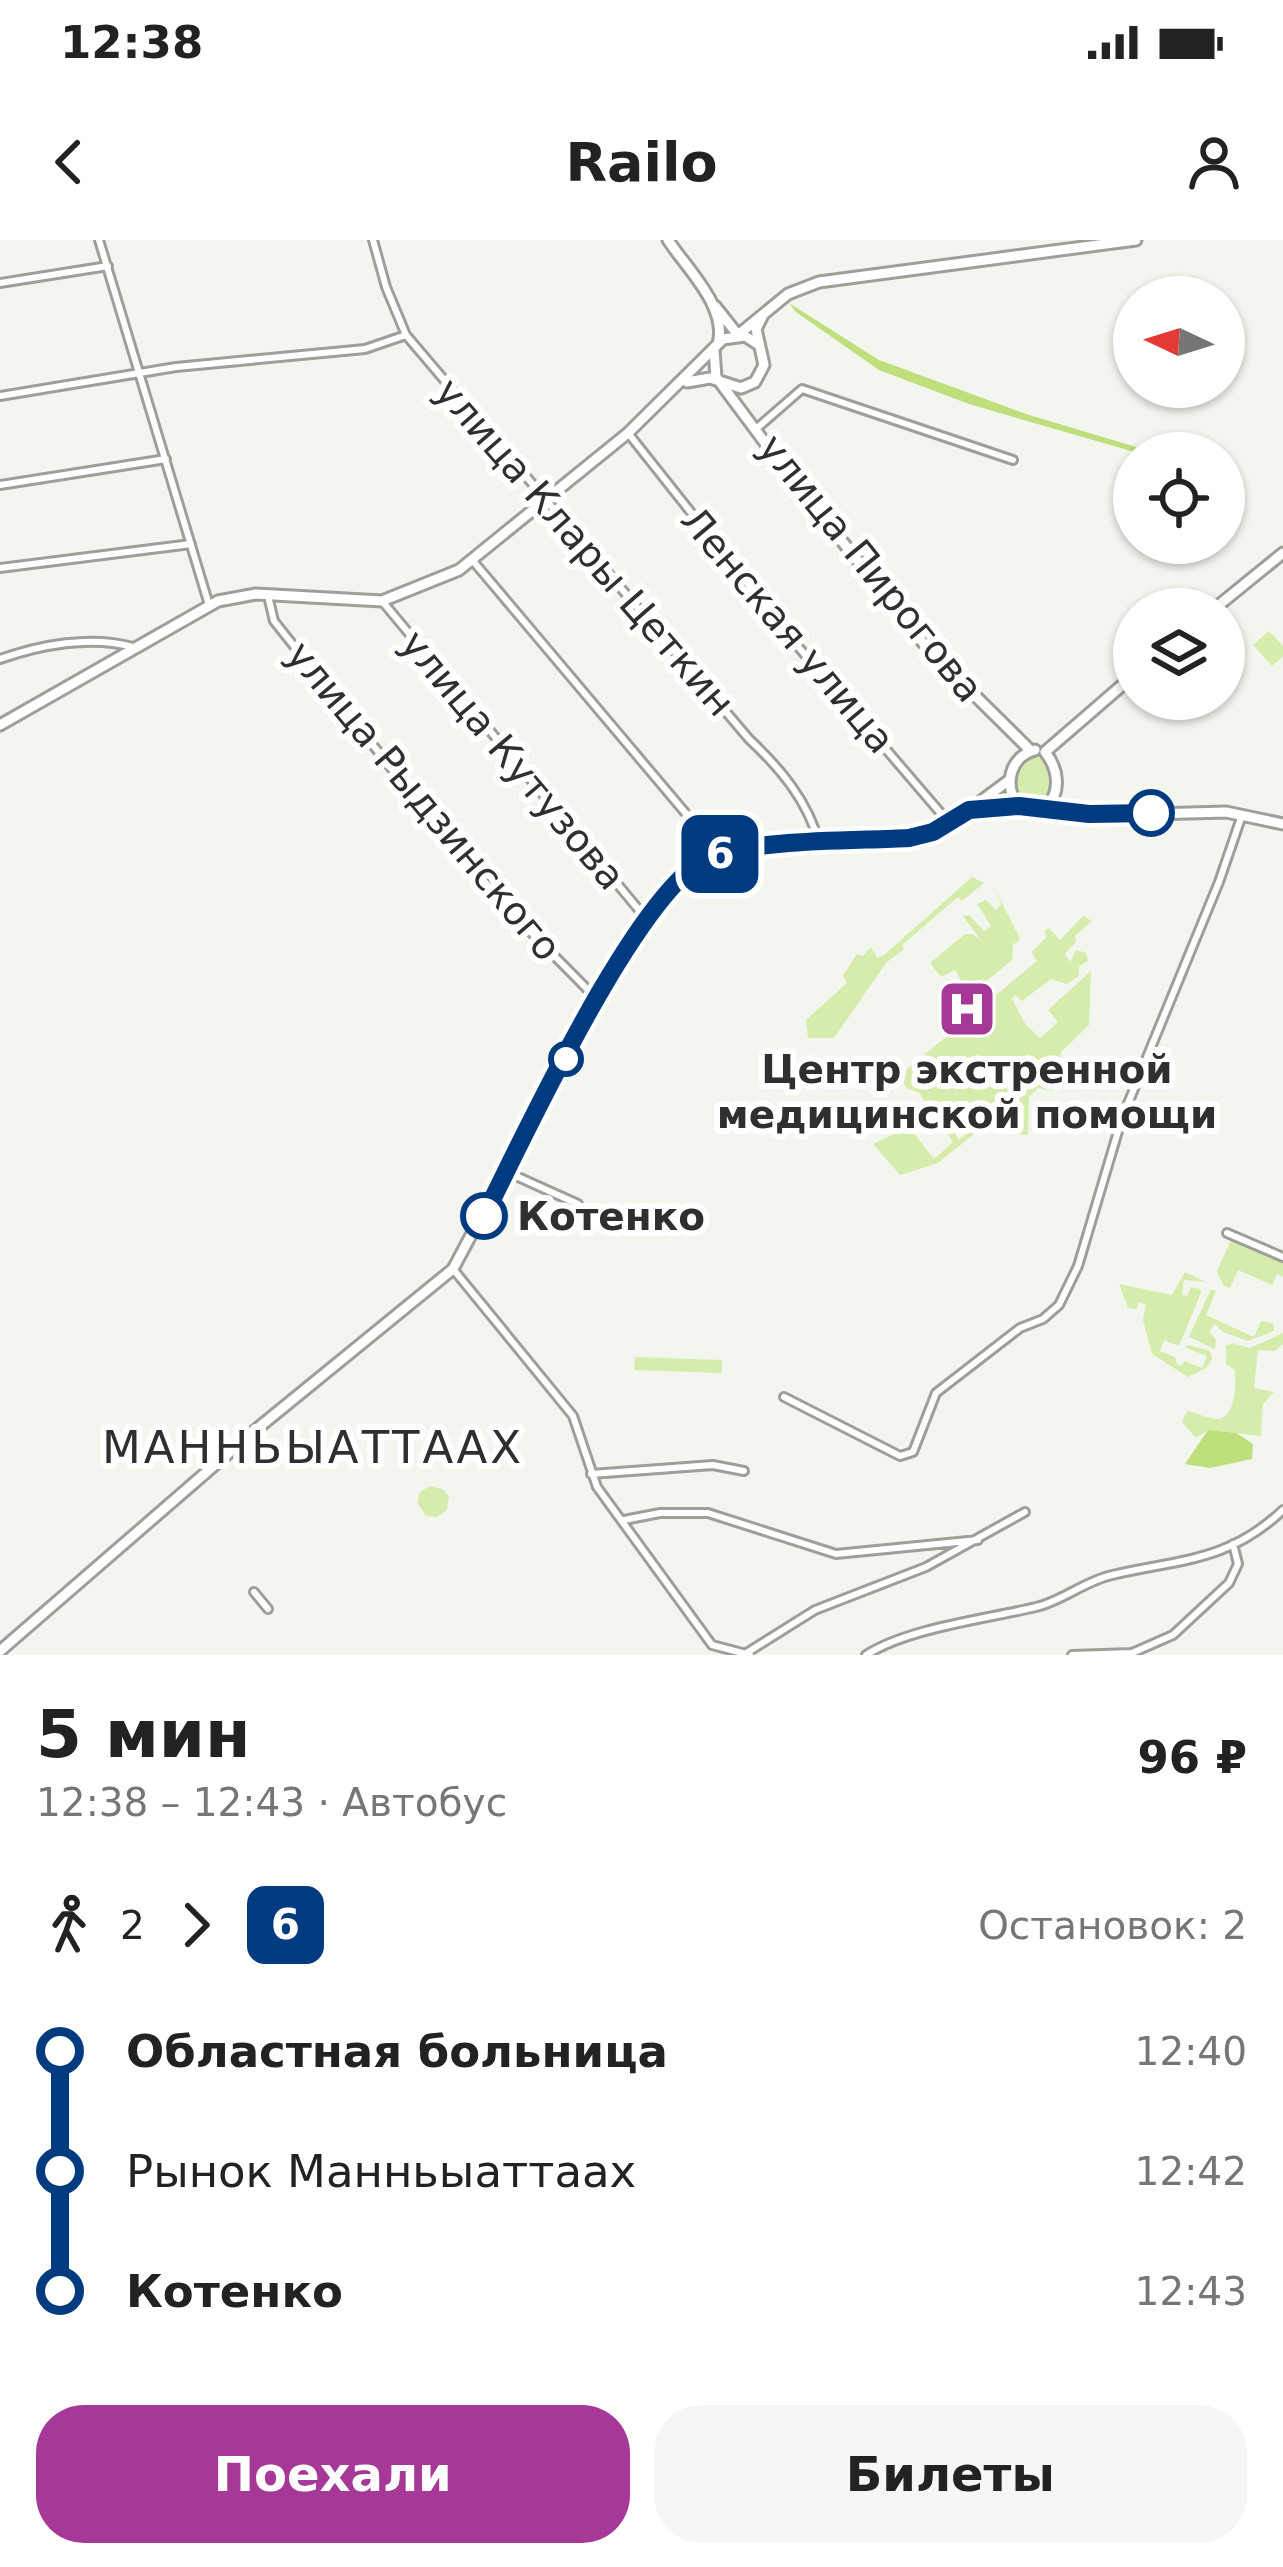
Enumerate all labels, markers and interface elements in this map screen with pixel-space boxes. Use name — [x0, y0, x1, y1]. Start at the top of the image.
text: 12:38 — [60, 16, 203, 69]
icon: back — [36, 129, 102, 195]
icon: person — [1181, 129, 1247, 195]
text: Railo — [565, 131, 718, 194]
north arrow — [1113, 276, 1245, 408]
map controls — [1113, 276, 1245, 720]
street label: улица Клары Цеткин — [426, 369, 744, 725]
street label: улица Пирогова — [749, 425, 993, 711]
button: locate — [1113, 432, 1245, 564]
street label: Ленская улица — [672, 498, 904, 762]
button: layers — [1113, 588, 1245, 720]
street label: улица Кутузова — [392, 621, 634, 899]
street label: улица Рыдзинского — [277, 632, 571, 970]
unlabelled marker — [1129, 791, 1173, 835]
line badge: 6 — [681, 815, 759, 893]
text: 6 — [705, 829, 735, 878]
hospital icon: Центр экстренной медицинской помощи — [936, 978, 998, 1040]
unlabelled marker — [550, 1043, 582, 1075]
place label: Центр экстренной медицинской помощи — [717, 1047, 1217, 1137]
marker: Котенко — [462, 1194, 506, 1238]
place label: Котенко — [517, 1194, 705, 1239]
district label: МАННЬЫАТТААХ — [102, 1421, 524, 1474]
text: 5 мин — [36, 1696, 251, 1773]
text: 96 ₽ — [1137, 1731, 1247, 1784]
text: 12:38 – 12:43 · Автобус — [36, 1780, 507, 1825]
icon: walk — [36, 1892, 102, 1958]
icon: forward — [163, 1892, 229, 1958]
text: 6 — [271, 1900, 300, 1949]
text: 2 — [120, 1903, 145, 1948]
text: Остановок: 2 — [978, 1903, 1247, 1948]
text: Областная больница — [126, 2025, 668, 2078]
text: 12:40 — [1135, 2029, 1247, 2074]
text: Рынок Манньыаттаах — [126, 2145, 636, 2198]
text: 12:42 — [1135, 2149, 1247, 2194]
text: Котенко — [126, 2265, 343, 2318]
text: 12:43 — [1135, 2269, 1247, 2314]
button: Поехали — [36, 2405, 630, 2543]
button: Билеты — [654, 2405, 1247, 2543]

